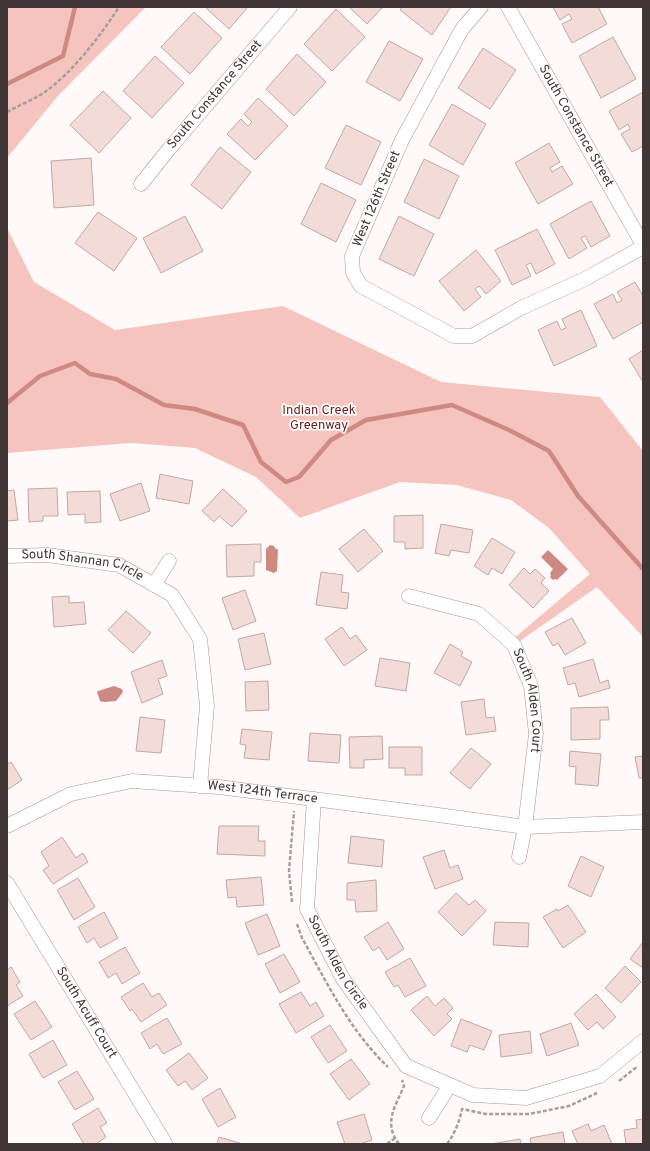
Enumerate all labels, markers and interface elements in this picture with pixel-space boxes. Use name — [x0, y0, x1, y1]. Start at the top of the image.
street label: South Constance Street — [164, 37, 266, 153]
street label: South Constance Street — [535, 62, 617, 190]
street label: West 126th Street — [350, 148, 404, 249]
park label: Indian Creek Greenway — [282, 403, 356, 434]
street label: South Shannan Circle — [21, 547, 146, 585]
street label: South Alden Court — [508, 646, 544, 754]
street label: West 124th Terrace — [207, 778, 318, 807]
street label: South Alden Circle — [304, 913, 371, 1013]
street label: South Acuff Court — [52, 964, 120, 1062]

